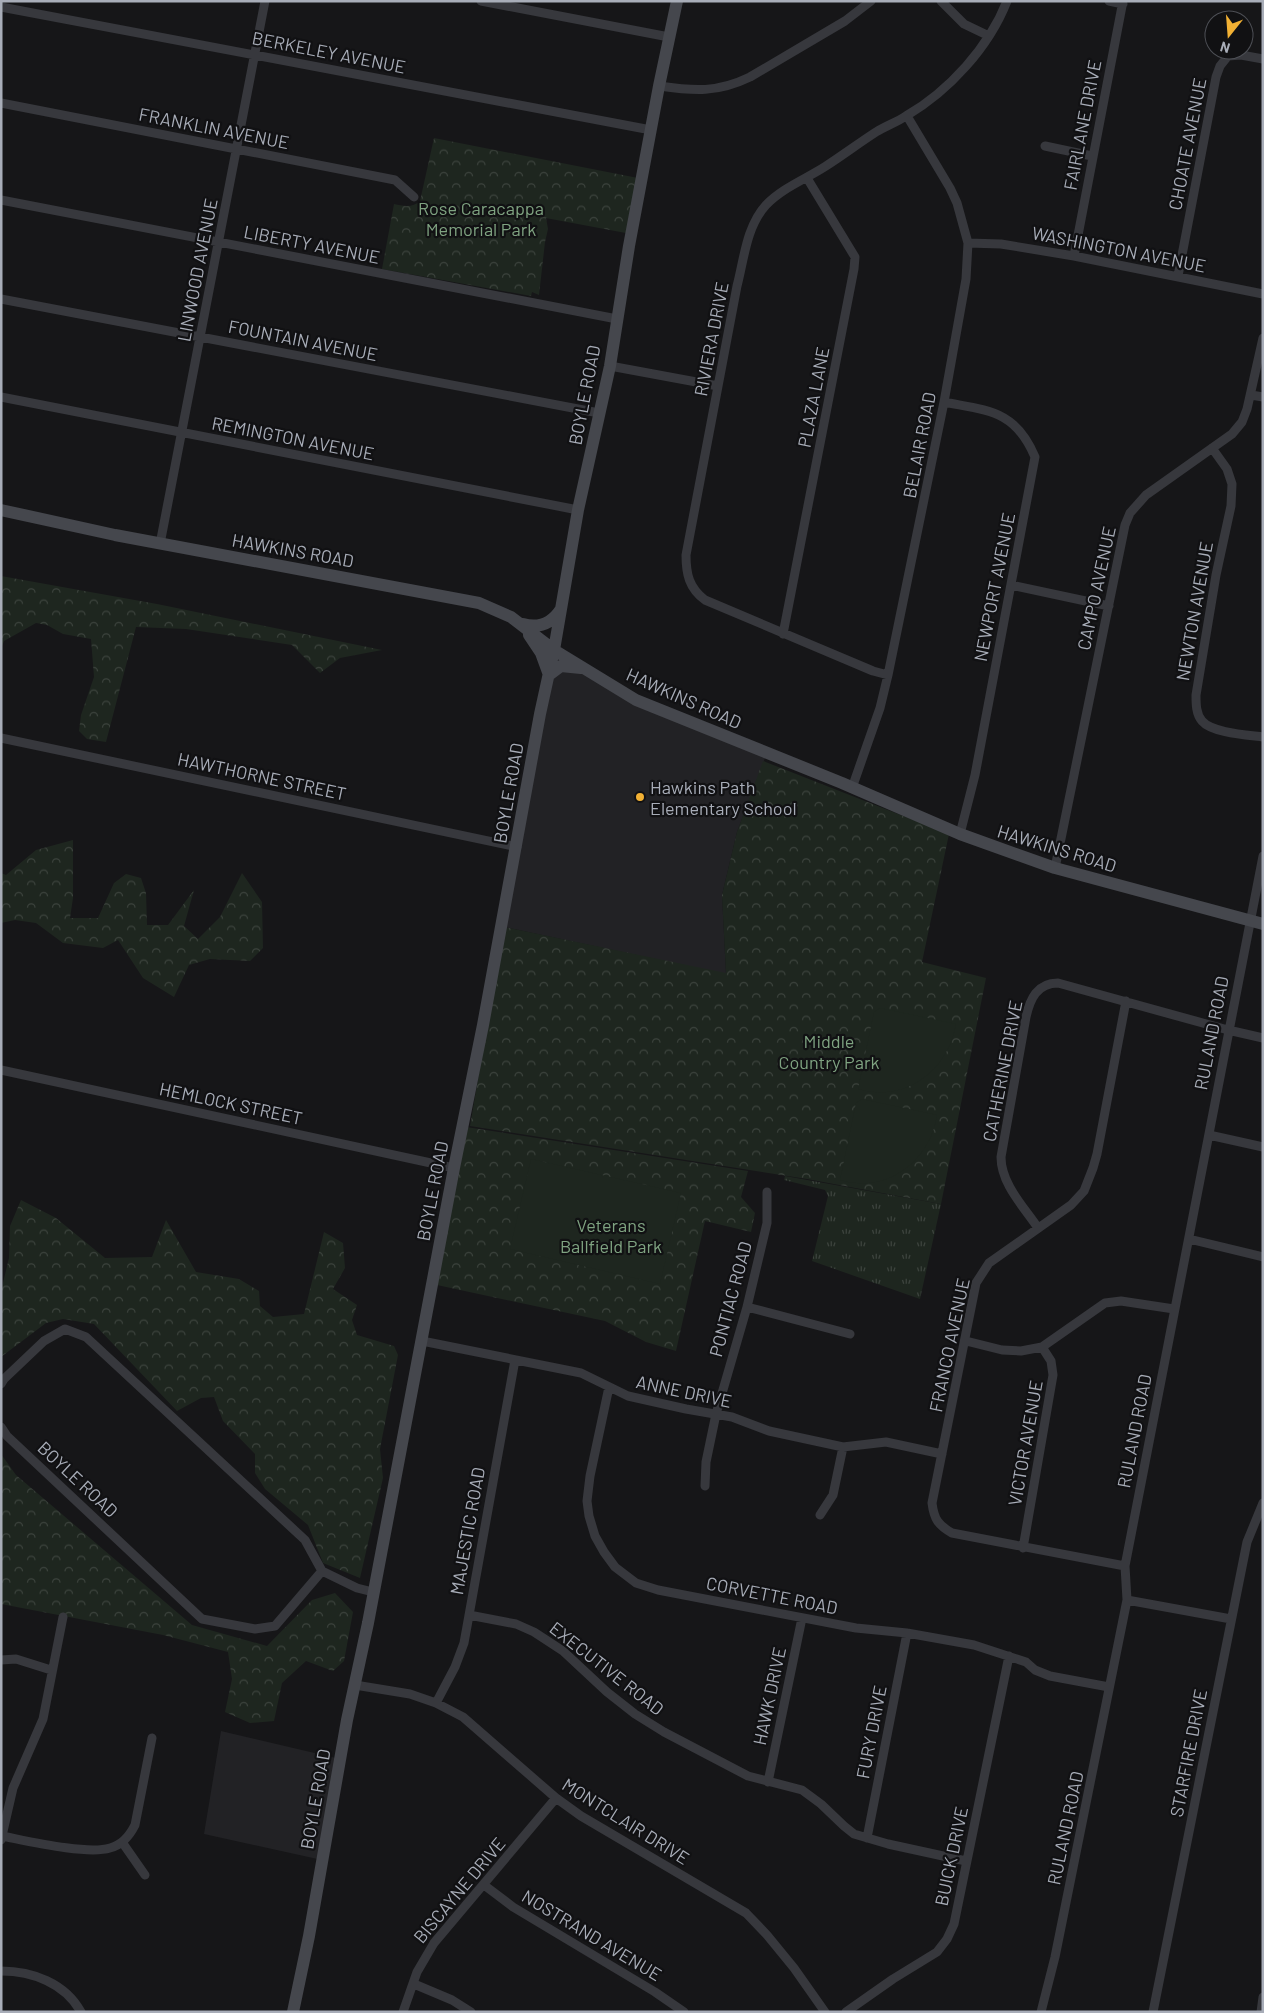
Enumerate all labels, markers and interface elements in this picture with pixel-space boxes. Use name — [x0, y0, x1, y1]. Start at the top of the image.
north arrow — [1204, 10, 1254, 60]
street label: BERKELEY AVENUE — [250, 26, 408, 78]
text: N — [1218, 38, 1232, 57]
street label: FAIRLANE DRIVE — [1059, 58, 1105, 192]
street label: CHOATE AVENUE — [1163, 76, 1211, 212]
street label: FRANKLIN AVENUE — [137, 103, 291, 153]
street label: LINWOOD AVENUE — [172, 196, 222, 344]
park label: Rose Caracappa Memorial Park — [418, 197, 544, 240]
street label: LIBERTY AVENUE — [242, 220, 382, 268]
street label: WASHINGTON AVENUE — [1030, 221, 1208, 277]
street label: RIVIERA DRIVE — [689, 280, 733, 398]
street label: FOUNTAIN AVENUE — [226, 315, 380, 365]
street label: BOYLE ROAD — [564, 343, 604, 447]
street label: PLAZA LANE — [792, 345, 834, 449]
street label: BELAIR ROAD — [898, 390, 940, 500]
street label: REMINGTON AVENUE — [210, 411, 376, 465]
street label: NEWPORT AVENUE — [969, 511, 1019, 663]
street label: CAMPO AVENUE — [1072, 524, 1120, 652]
street label: HAWKINS ROAD — [230, 528, 356, 572]
street label: NEWTON AVENUE — [1171, 540, 1217, 682]
street label: HAWKINS ROAD — [623, 663, 745, 733]
street label: BOYLE ROAD — [488, 741, 528, 845]
street label: HAWTHORNE STREET — [176, 747, 348, 805]
place label: Hawkins Path Elementary School — [650, 776, 797, 819]
marker: Hawkins Path Elementary School — [634, 791, 646, 803]
street label: HAWKINS ROAD — [995, 819, 1119, 877]
street label: RULAND ROAD — [1189, 974, 1233, 1092]
street label: CATHERINE DRIVE — [977, 998, 1027, 1144]
park label: Middle Country Park — [779, 1030, 879, 1073]
street label: HEMLOCK STREET — [157, 1077, 305, 1129]
street label: BOYLE ROAD — [412, 1139, 452, 1243]
park label: Veterans Ballfield Park — [560, 1214, 662, 1257]
street label: PONTIAC ROAD — [704, 1239, 756, 1359]
street label: FRANCO AVENUE — [924, 1276, 974, 1414]
street label: ANNE DRIVE — [634, 1370, 734, 1412]
street label: RULAND ROAD — [1112, 1372, 1156, 1490]
street label: VICTOR AVENUE — [1003, 1378, 1047, 1508]
street label: BOYLE ROAD — [33, 1436, 123, 1522]
street label: MAJESTIC ROAD — [445, 1465, 489, 1597]
street label: CORVETTE ROAD — [704, 1571, 840, 1619]
street label: EXECUTIVE ROAD — [546, 1617, 668, 1719]
street label: HAWK DRIVE — [748, 1645, 790, 1747]
street label: FURY DRIVE — [851, 1683, 891, 1781]
street label: STARFIRE DRIVE — [1165, 1687, 1211, 1819]
street label: BOYLE ROAD — [295, 1747, 335, 1851]
street label: RULAND ROAD — [1042, 1769, 1088, 1887]
street label: MONTCLAIR DRIVE — [558, 1773, 694, 1869]
street label: BUICK DRIVE — [930, 1804, 972, 1908]
street label: BISCAYNE DRIVE — [408, 1833, 510, 1947]
street label: NOSTRAND AVENUE — [518, 1885, 666, 1985]

